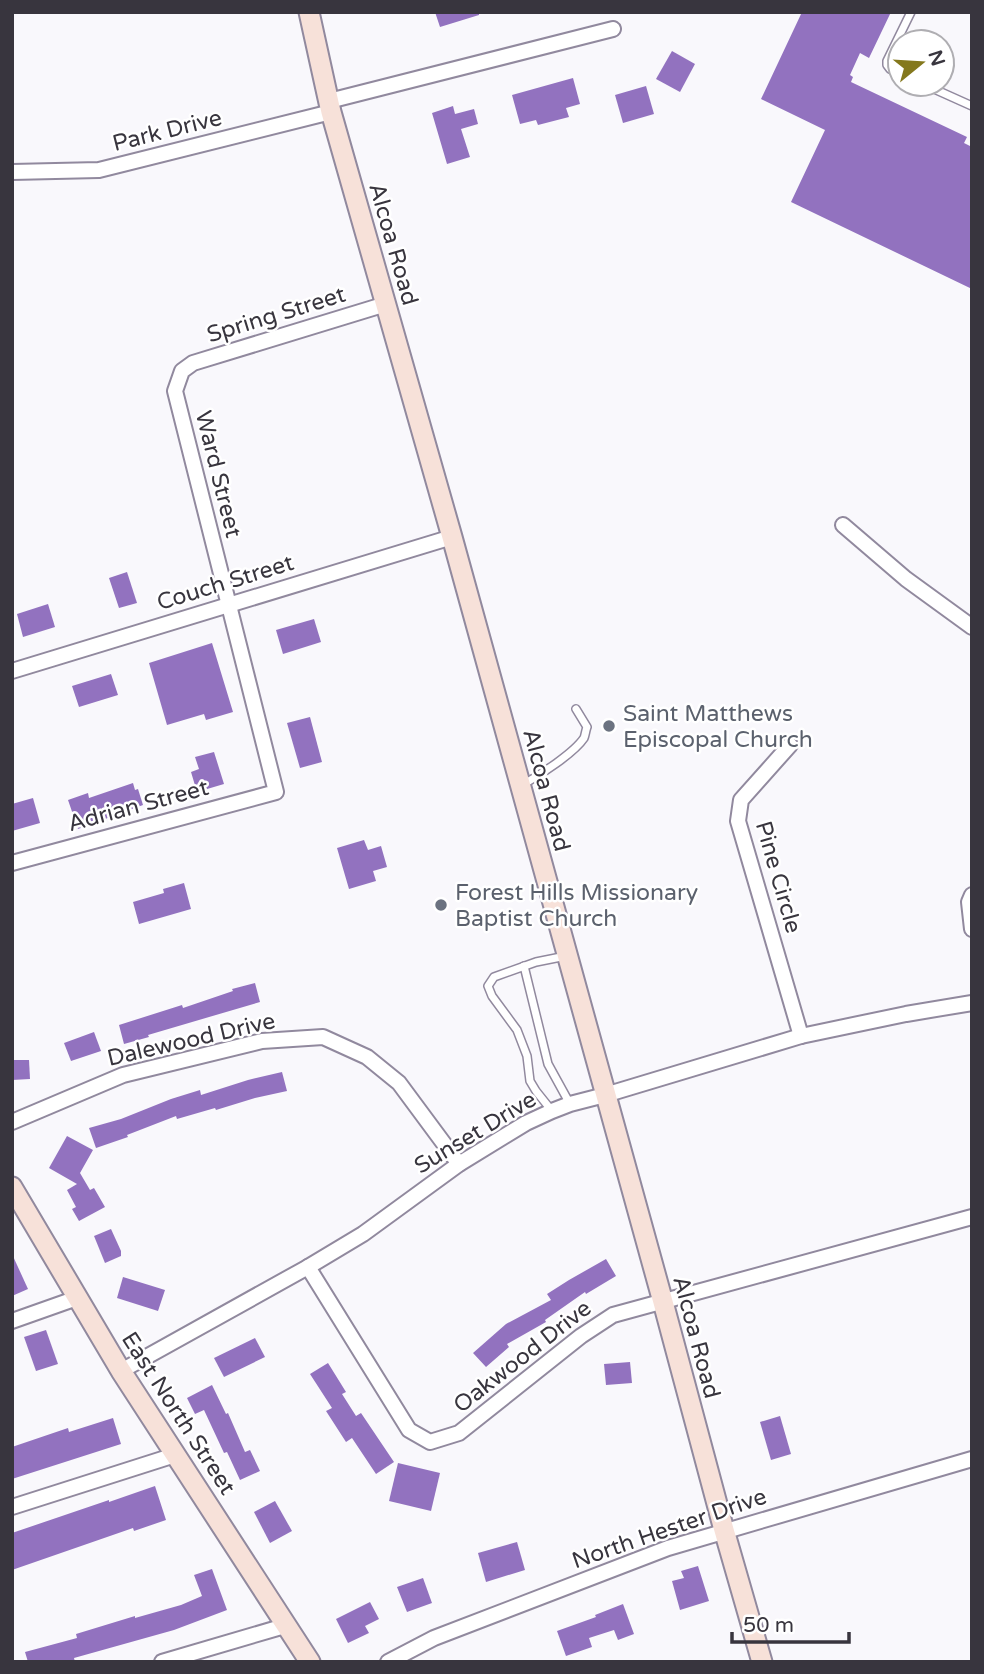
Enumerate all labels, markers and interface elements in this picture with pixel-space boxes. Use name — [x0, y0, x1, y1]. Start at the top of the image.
north arrow — [886, 28, 956, 98]
text: N — [923, 47, 949, 69]
street label: Park Drive — [110, 104, 225, 158]
street label: Alcoa Road — [362, 180, 424, 309]
street label: Spring Street — [204, 281, 349, 349]
street label: Ward Street — [189, 408, 247, 541]
street label: Couch Street — [153, 549, 297, 617]
place label: Saint Matthews Episcopal Church — [623, 700, 813, 754]
marker: Saint Matthews Episcopal Church — [601, 718, 617, 734]
street label: Alcoa Road — [516, 726, 576, 855]
street label: Adrian Street — [65, 774, 212, 838]
street label: Pine Circle — [749, 818, 807, 936]
place label: Forest Hills Missionary Baptist Church — [455, 879, 698, 933]
marker: Forest Hills Missionary Baptist Church — [433, 897, 449, 913]
street label: Dalewood Drive — [104, 1007, 278, 1073]
street label: Sunset Drive — [409, 1085, 542, 1180]
street label: Alcoa Road — [666, 1273, 726, 1402]
street label: Oakwood Drive — [448, 1294, 597, 1419]
street label: East North Street — [115, 1327, 241, 1500]
street label: North Hester Drive — [568, 1483, 770, 1575]
scale bar — [732, 1600, 849, 1644]
text: 50 m — [743, 1613, 794, 1638]

